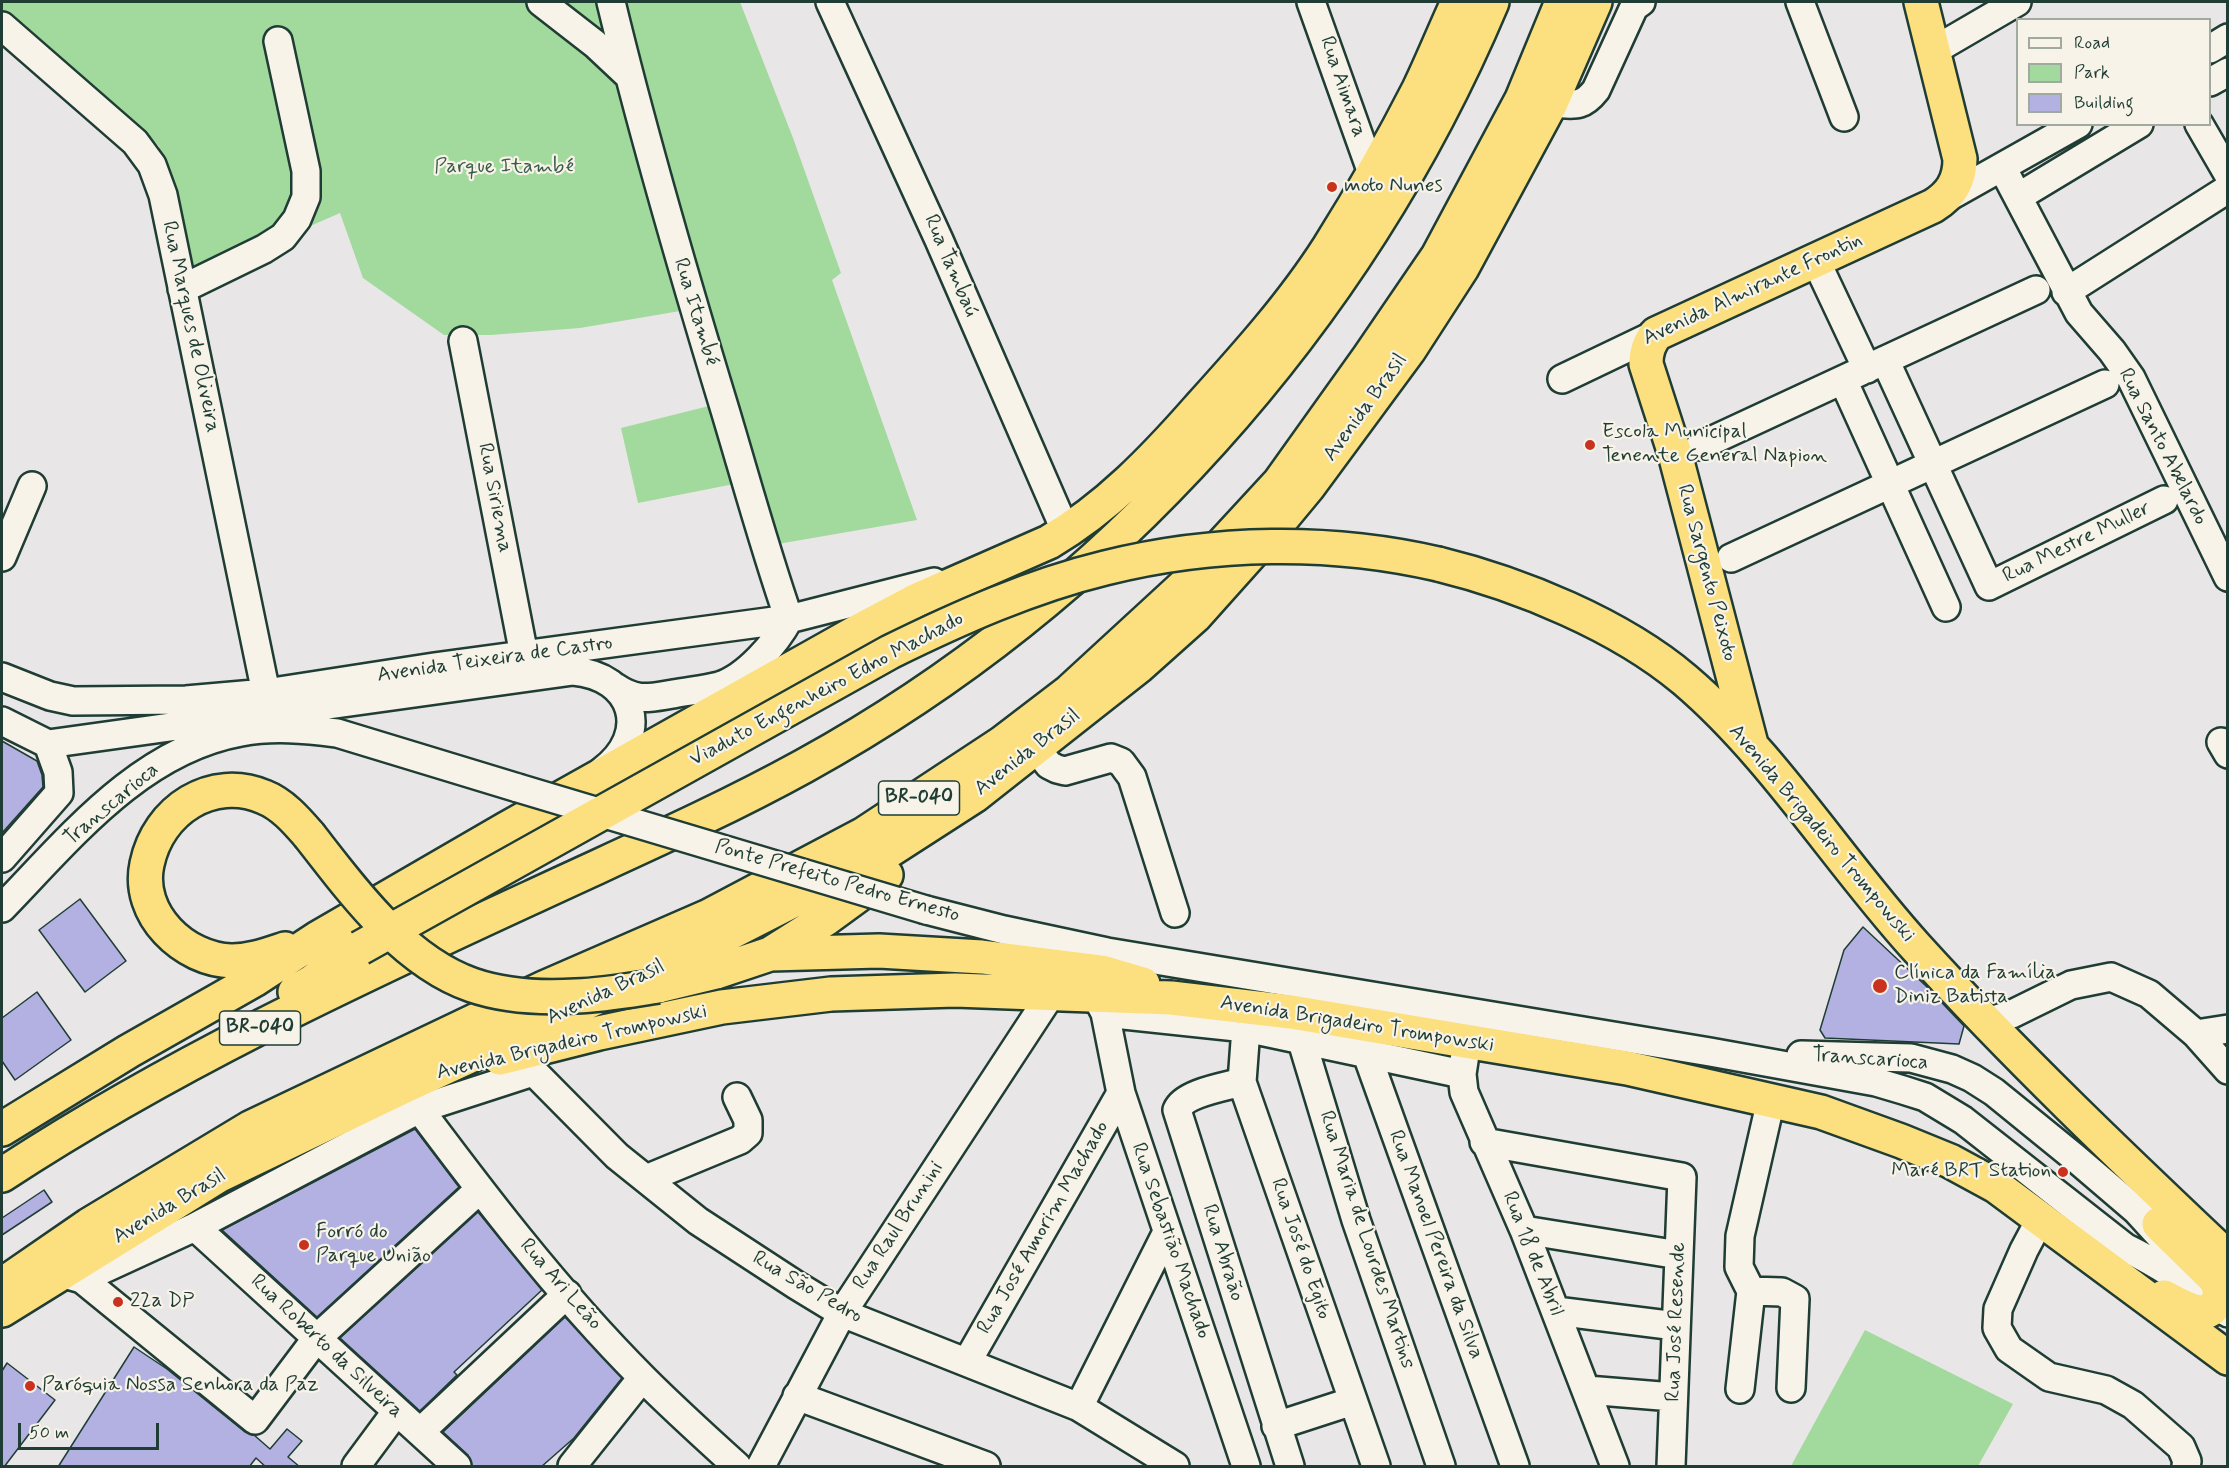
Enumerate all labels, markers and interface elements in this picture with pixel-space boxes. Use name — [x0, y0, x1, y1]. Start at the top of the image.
legend — [2016, 18, 2211, 126]
text: Road — [2074, 31, 2110, 55]
street label: Rua Aimara — [1313, 33, 1371, 141]
text: Park — [2074, 61, 2110, 85]
text: Building — [2074, 91, 2134, 115]
park label: Parque Itambé — [434, 155, 574, 181]
place label: moto Nunes — [1344, 174, 1443, 200]
marker: moto Nunes — [1325, 180, 1339, 194]
street label: Rua Tambaú — [917, 211, 983, 321]
street label: Rua Marques de Oliveira — [155, 219, 225, 435]
street label: Avenida Almirante Frontin — [1639, 228, 1867, 352]
street label: Rua Itambé — [667, 255, 723, 369]
street label: Avenida Brasil — [1318, 349, 1414, 467]
street label: Rua Santo Abelardo — [2112, 364, 2212, 530]
place label: Escola Municipal Tenente General Napion — [1602, 420, 1827, 470]
marker: Escola Municipal Tenente General Napion — [1583, 438, 1597, 452]
street label: Rua Siriema — [471, 441, 517, 555]
street label: Rua Sargento Peixoto — [1670, 482, 1742, 664]
street label: Rua Mestre Muller — [1999, 496, 2155, 590]
street label: Viaduto Engenheiro Edno Machado — [686, 607, 968, 773]
street label: Avenida Teixeira de Castro — [376, 631, 614, 689]
street label: Avenida Brasil — [970, 704, 1086, 802]
street label: Avenida Brigadeiro Trompowski — [1722, 720, 1920, 948]
street label: Transcarioca — [59, 758, 165, 852]
road number: BR-040 — [878, 781, 960, 815]
street label: Ponte Prefeito Pedro Ernesto — [712, 835, 962, 929]
street label: Avenida Brasil — [543, 955, 669, 1031]
place label: Clínica da Família Diniz Batista — [1894, 961, 2056, 1011]
marker: Clínica da Família Diniz Batista — [1871, 977, 1889, 995]
street label: Avenida Brigadeiro Trompowski — [1218, 991, 1496, 1059]
street label: Avenida Brigadeiro Trompowski — [434, 1000, 710, 1086]
road number: BR-040 — [220, 1011, 300, 1045]
street label: Transcarioca — [1811, 1043, 1929, 1077]
street label: Rua Maria de Lourdes Martins — [1312, 1108, 1420, 1372]
street label: Rua José Amorim Machado — [973, 1117, 1115, 1339]
street label: Rua Manoel Pereira da Silva — [1382, 1127, 1488, 1363]
street label: Rua Sebastião Machado — [1125, 1140, 1215, 1342]
street label: Rua Raul Brunini — [848, 1157, 950, 1295]
place label: Maré BRT Station — [1891, 1159, 2051, 1185]
street label: Avenida Brasil — [109, 1163, 231, 1251]
marker: Maré BRT Station — [2056, 1165, 2070, 1179]
street label: Rua José do Egito — [1264, 1175, 1336, 1323]
street label: Rua 18 de Abril — [1496, 1188, 1568, 1320]
street label: Rua Abraão — [1195, 1202, 1249, 1304]
place label: Forró do Parque União — [316, 1220, 431, 1270]
street label: Rua Ari Leão — [513, 1234, 607, 1336]
marker: Forró do Parque União — [297, 1238, 311, 1252]
street label: Rua José Resende — [1662, 1242, 1692, 1402]
street label: Rua São Pedro — [747, 1246, 867, 1330]
street label: Rua Roberto da Silveira — [244, 1270, 408, 1424]
place label: 22a DP — [130, 1289, 194, 1315]
marker: 22a DP — [111, 1295, 125, 1309]
place label: Paróquia Nossa Senhora da Paz — [42, 1373, 319, 1399]
marker: Paróquia Nossa Senhora da Paz — [23, 1379, 37, 1393]
scale bar — [21, 1411, 162, 1449]
text: 50 m — [29, 1421, 69, 1445]

